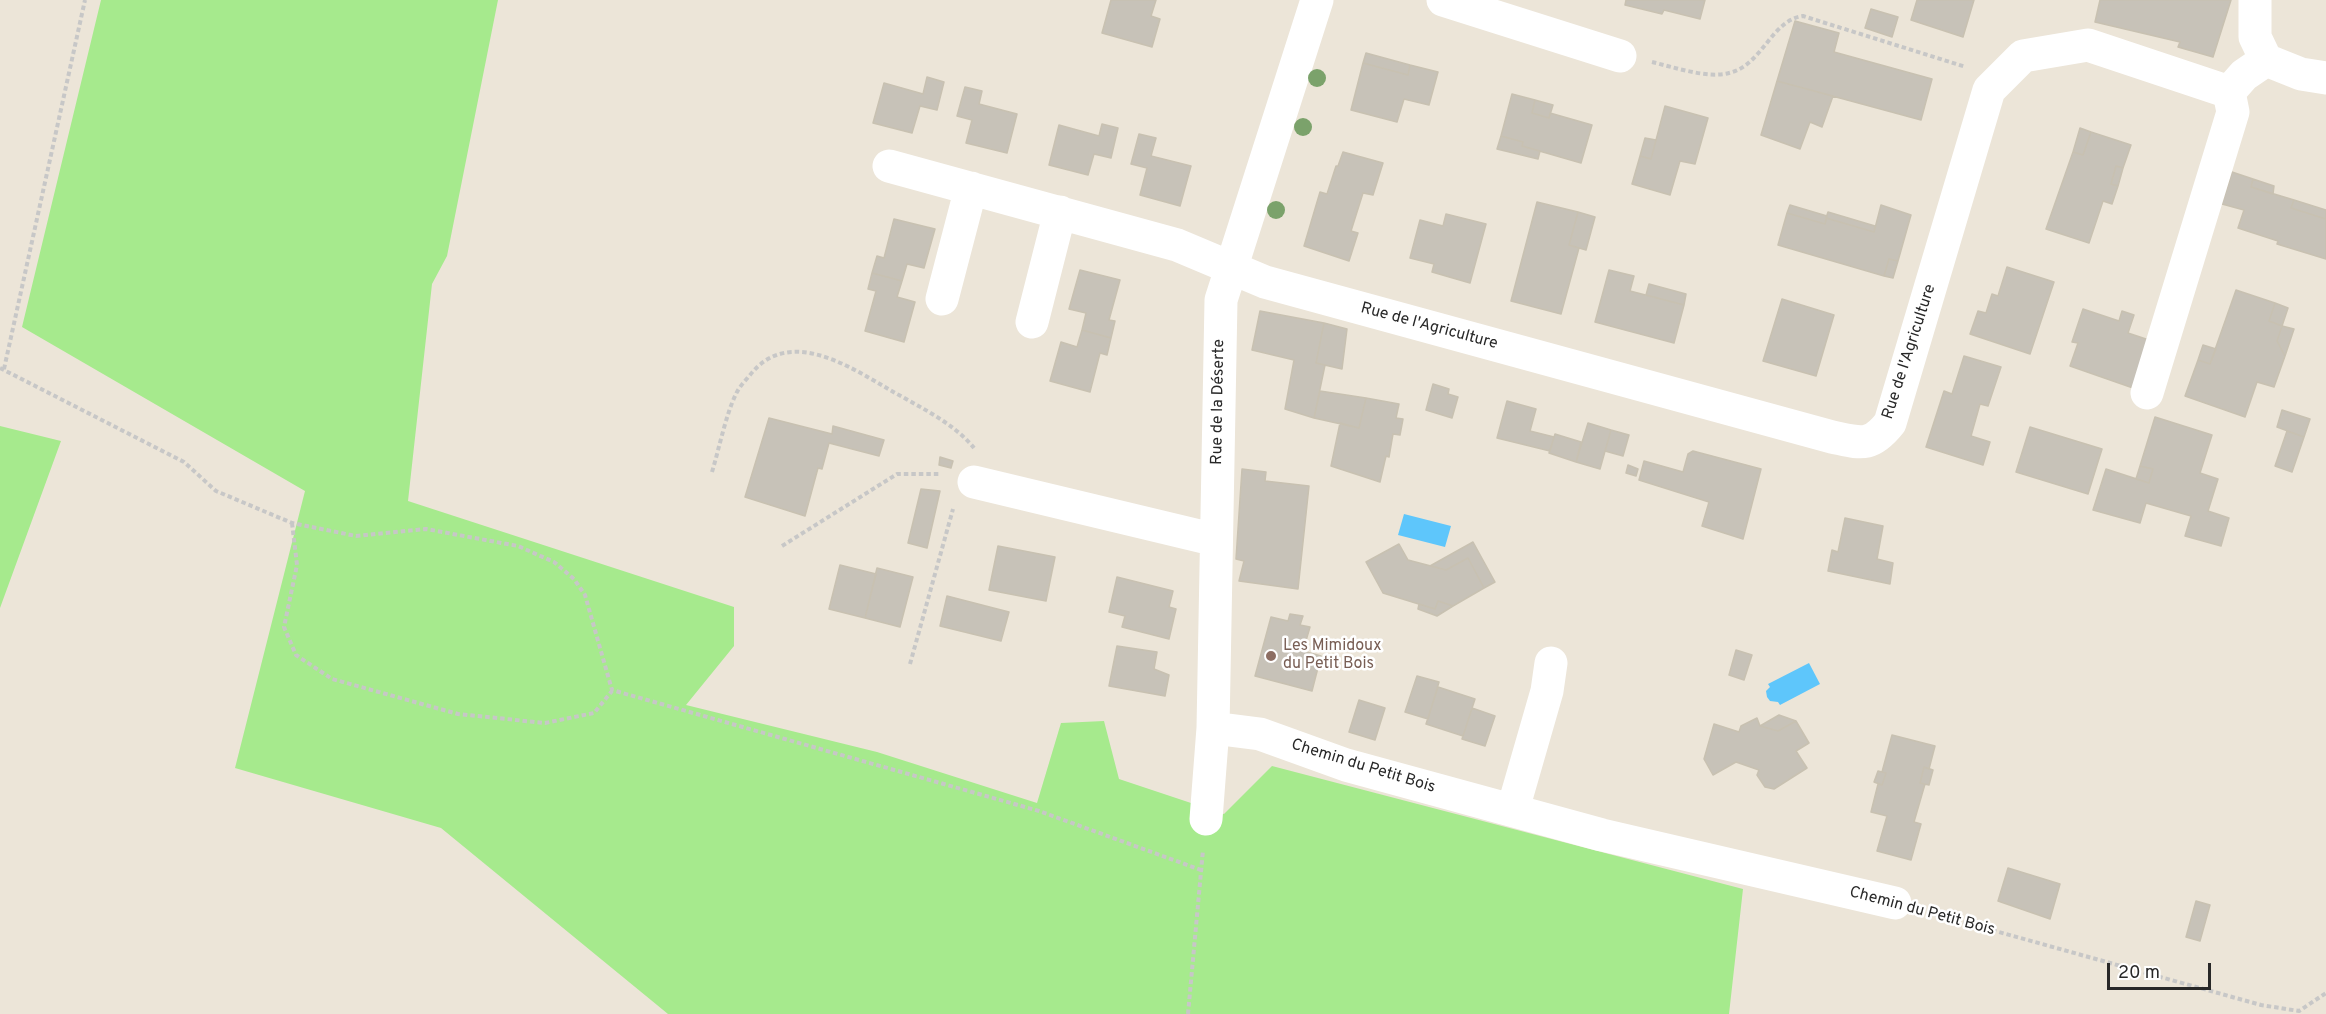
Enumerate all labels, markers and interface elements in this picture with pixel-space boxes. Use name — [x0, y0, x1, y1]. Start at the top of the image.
street label: Rue de l'Agriculture — [1879, 282, 1941, 422]
street label: Rue de l'Agriculture — [1358, 299, 1500, 355]
street label: Rue de la Déserte — [1208, 339, 1230, 465]
place label: Les Mimidoux du Petit Bois — [1283, 637, 1382, 675]
marker: Les Mimidoux du Petit Bois — [1264, 649, 1278, 663]
street label: Chemin du Petit Bois — [1289, 736, 1437, 798]
street label: Chemin du Petit Bois — [1847, 883, 1997, 941]
scale bar — [2110, 951, 2214, 989]
text: 20 m — [2118, 962, 2160, 985]

